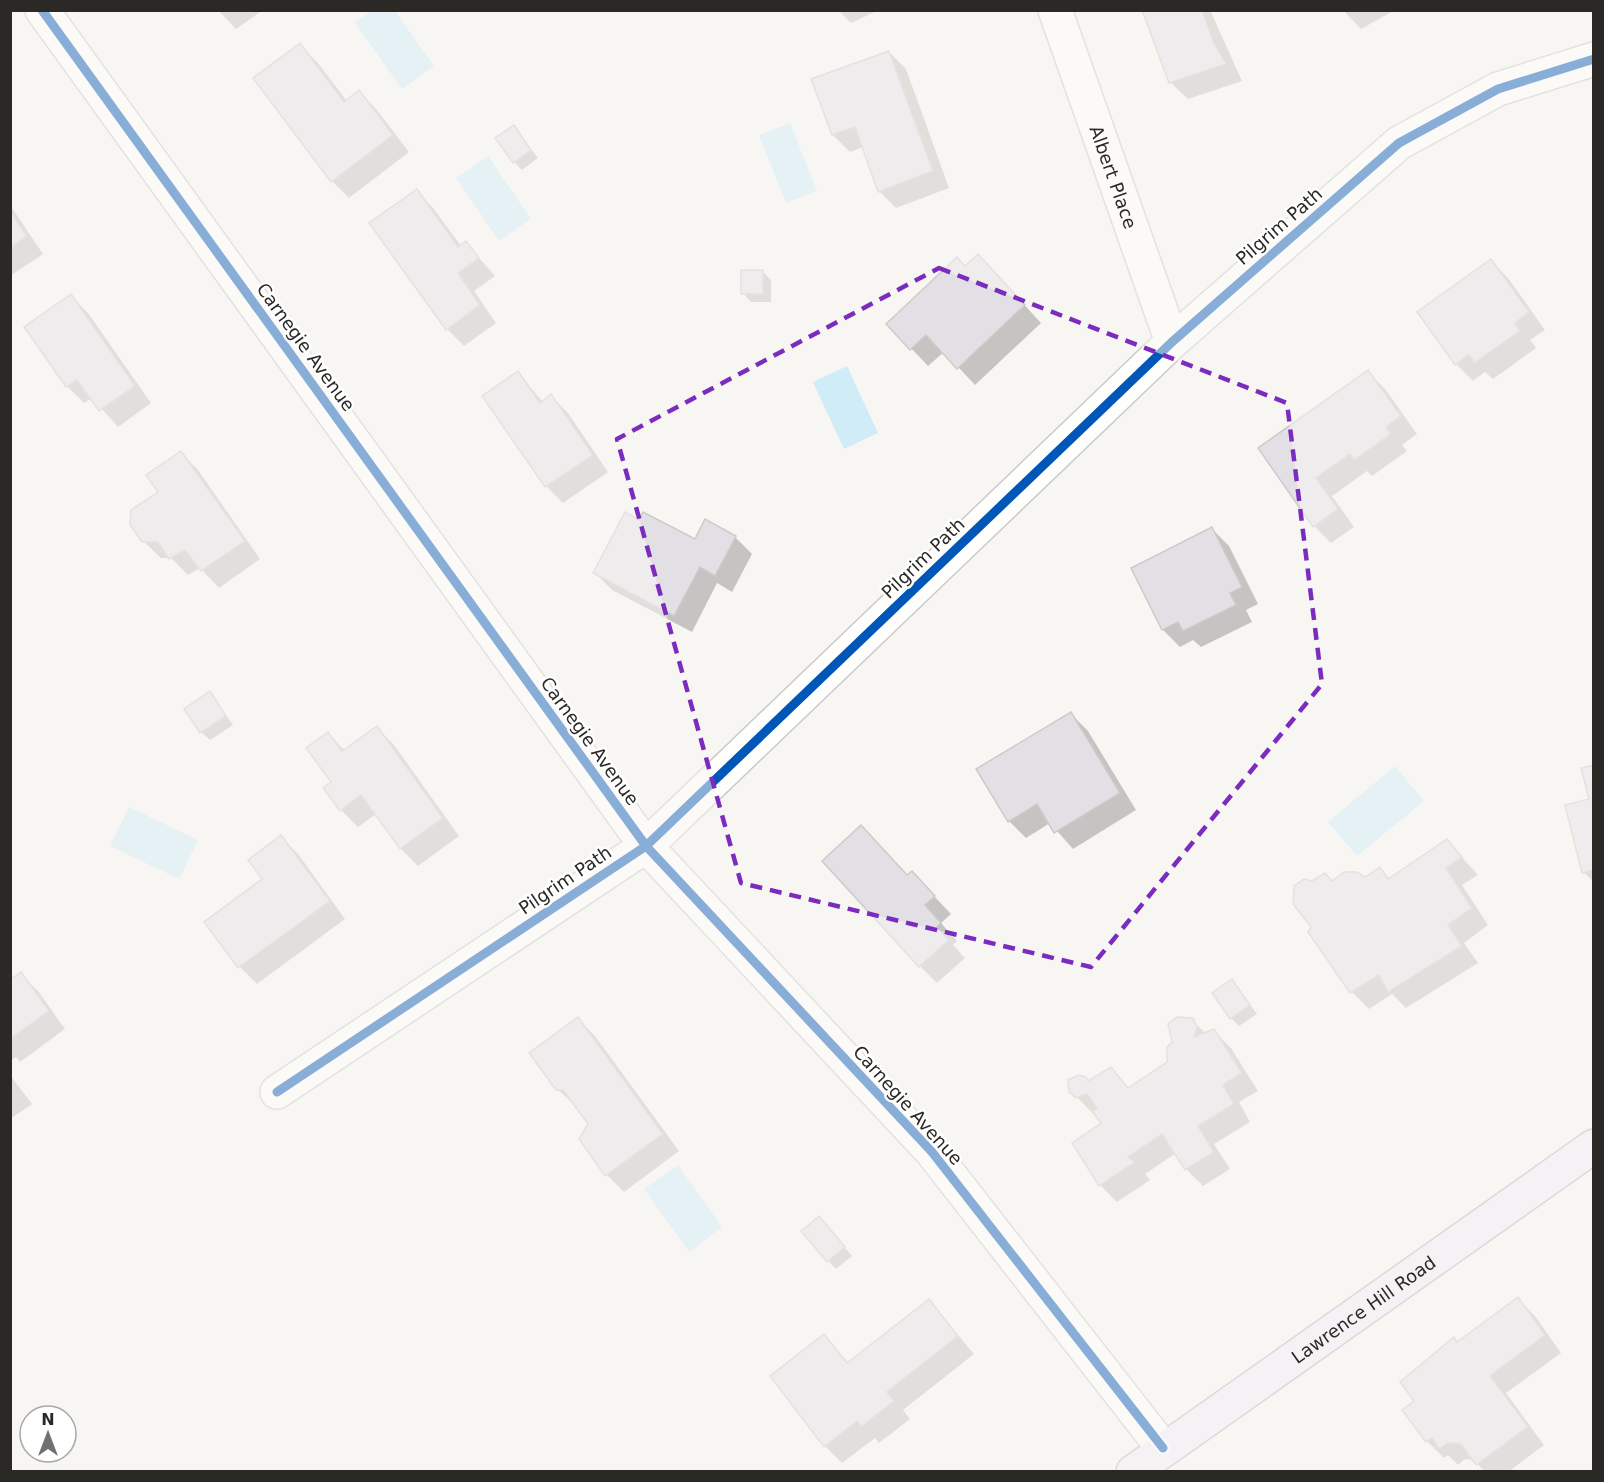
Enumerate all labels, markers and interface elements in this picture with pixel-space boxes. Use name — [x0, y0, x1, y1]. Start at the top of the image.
street label: Albert Place — [1086, 123, 1142, 231]
street label: Pilgrim Path — [1232, 183, 1326, 269]
street label: Carnegie Avenue — [252, 279, 360, 415]
street label: Pilgrim Path — [877, 513, 969, 603]
street label: Carnegie Avenue — [536, 673, 644, 809]
street label: Pilgrim Path — [515, 841, 615, 919]
street label: Carnegie Avenue — [849, 1041, 967, 1169]
street label: Lawrence Hill Road — [1287, 1251, 1439, 1367]
north arrow — [18, 1404, 78, 1464]
text: N — [41, 1410, 55, 1429]

